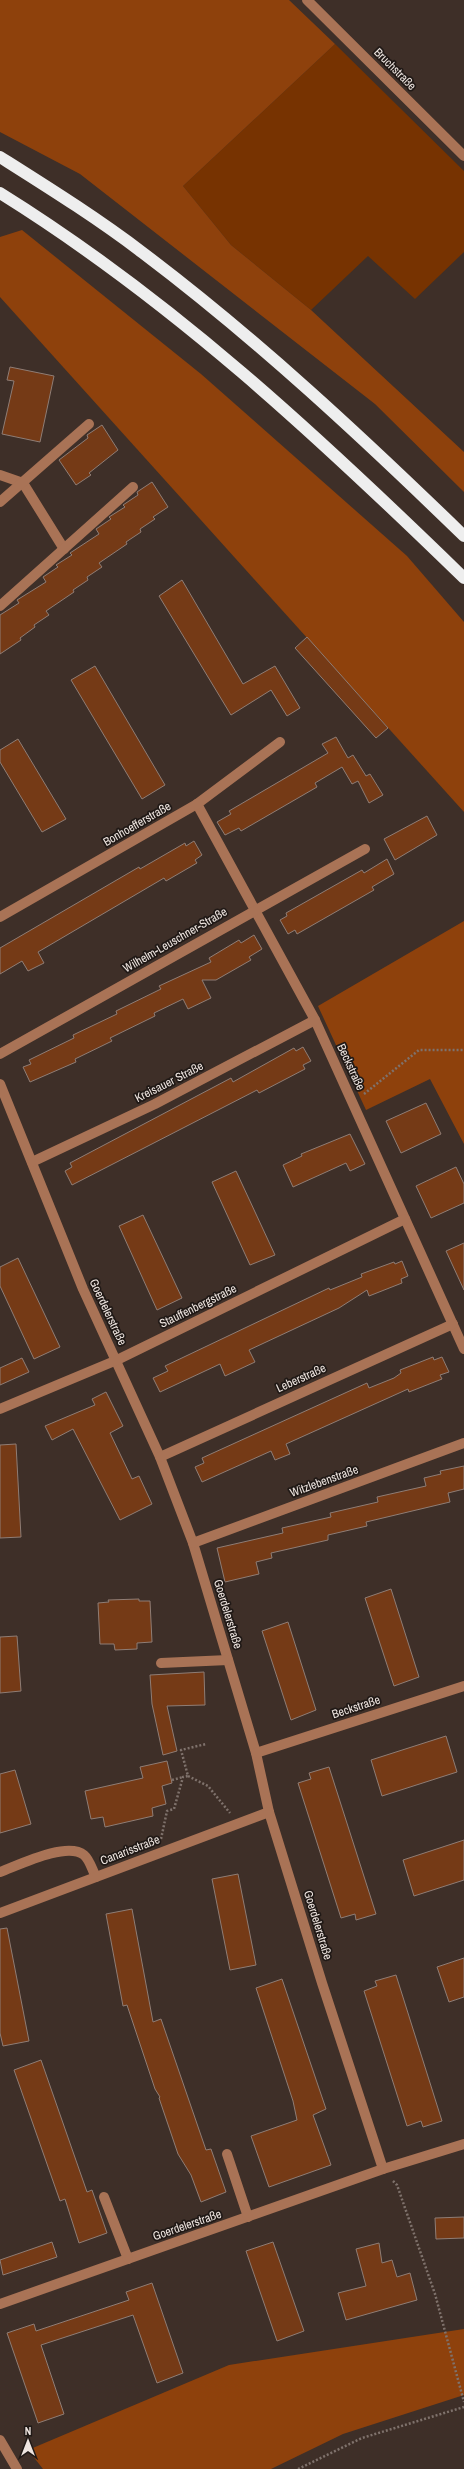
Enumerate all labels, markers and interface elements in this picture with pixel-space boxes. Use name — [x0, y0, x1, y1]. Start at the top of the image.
street label: Bruchstraße — [370, 44, 420, 94]
street label: Bonhoefferstraße — [100, 798, 174, 850]
street label: Wilhelm-Leuschner-Straße — [120, 904, 230, 976]
street label: Beckstraße — [333, 1041, 369, 1093]
street label: Kreisauer Straße — [132, 1058, 206, 1106]
street label: Goerdelerstraße — [86, 1276, 130, 1348]
street label: Stauffenbergstraße — [157, 1280, 239, 1332]
street label: Leberstraße — [274, 1360, 328, 1396]
street label: Witzlebenstraße — [288, 1461, 360, 1501]
street label: Goerdelerstraße — [210, 1577, 246, 1651]
street label: Beckstraße — [330, 1692, 382, 1722]
street label: Canarisstraße — [98, 1831, 162, 1869]
street label: Goerdelerstraße — [300, 1888, 336, 1962]
street label: Goerdelerstraße — [151, 2206, 223, 2244]
north arrow — [8, 2421, 48, 2461]
text: N — [25, 2424, 31, 2438]

